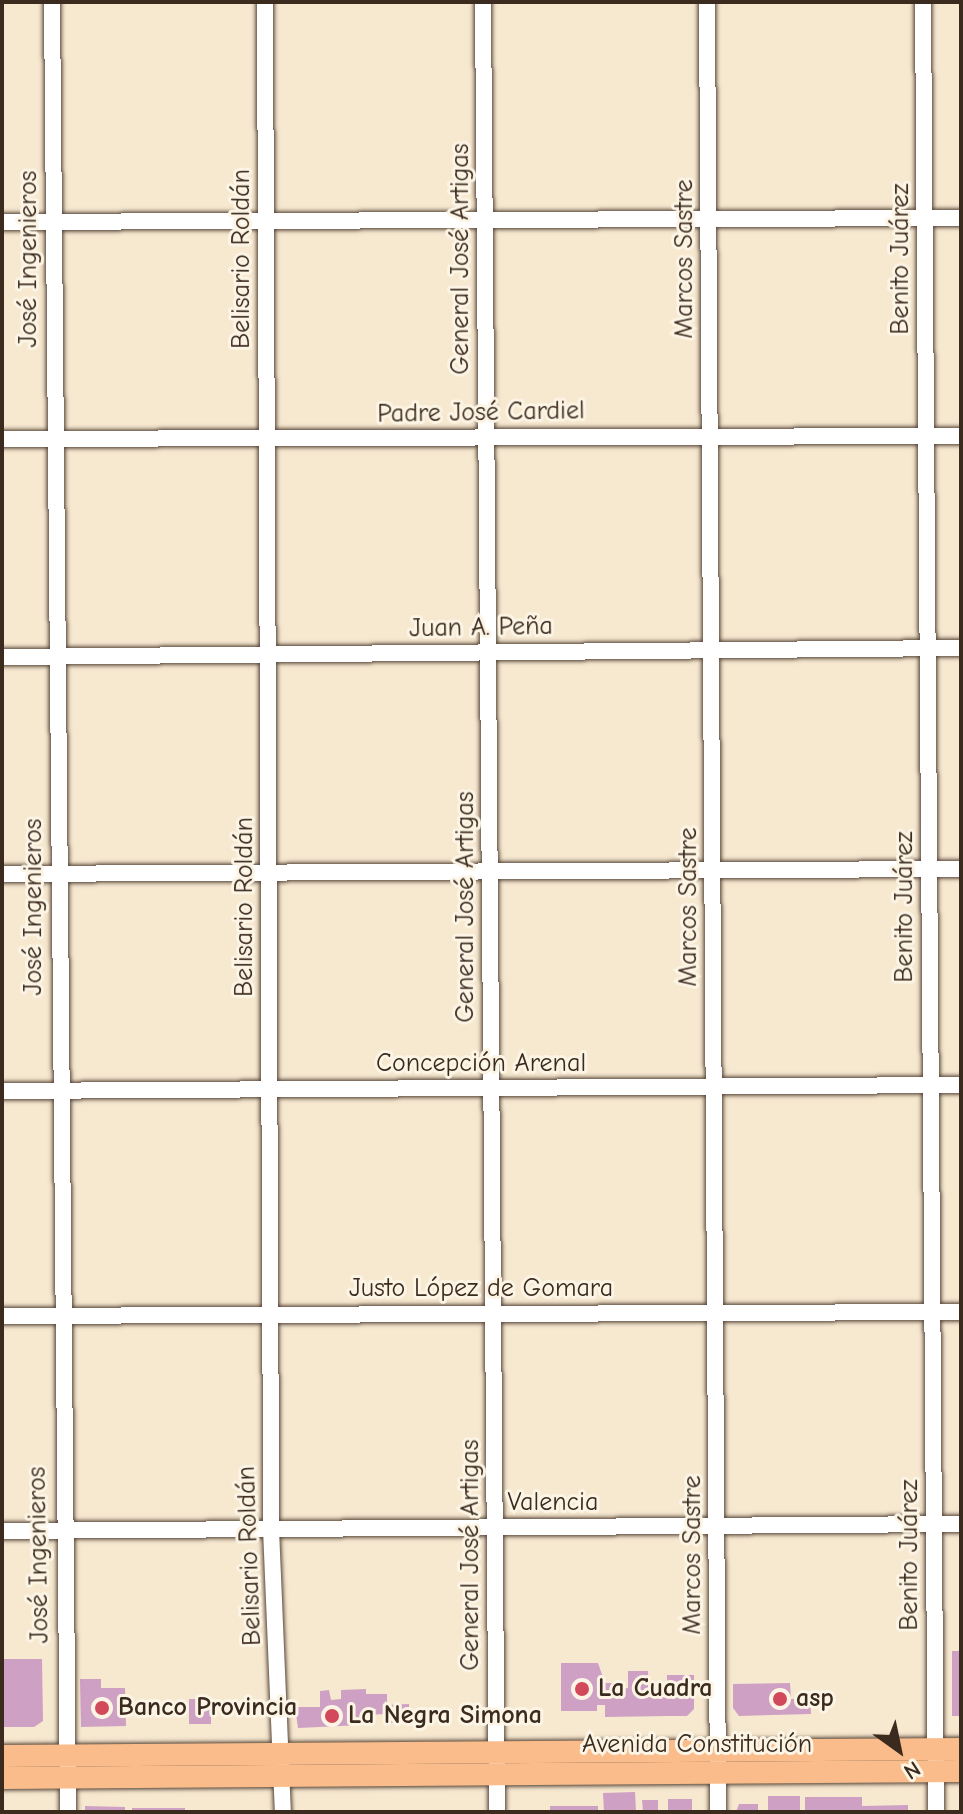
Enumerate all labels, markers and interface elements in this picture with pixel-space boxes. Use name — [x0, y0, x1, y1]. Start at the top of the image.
street label: General José Artigas — [445, 143, 477, 375]
street label: Belisario Roldán — [226, 169, 258, 349]
street label: José Ingenieros — [13, 171, 45, 347]
street label: Marcos Sastre — [669, 179, 701, 339]
street label: Benito Juárez — [885, 183, 917, 335]
street label: Padre José Cardiel — [377, 396, 585, 430]
street label: Juan A. Peña — [409, 611, 553, 645]
street label: General José Artigas — [450, 791, 482, 1023]
street label: Belisario Roldán — [229, 817, 261, 997]
street label: José Ingenieros — [18, 819, 50, 995]
street label: Marcos Sastre — [673, 827, 705, 987]
street label: Benito Juárez — [889, 831, 921, 983]
street label: Concepción Arenal — [376, 1048, 586, 1080]
street label: Justo López de Gomara — [349, 1273, 613, 1305]
street label: General José Artigas — [455, 1439, 487, 1671]
street label: José Ingenieros — [22, 1466, 56, 1644]
street label: Belisario Roldán — [231, 1466, 269, 1646]
street label: Marcos Sastre — [677, 1475, 709, 1635]
street label: Benito Juárez — [894, 1479, 926, 1631]
street label: Valencia — [508, 1487, 598, 1519]
place label: La Cuadra — [598, 1673, 713, 1705]
marker: La Cuadra — [573, 1680, 591, 1698]
place label: asp — [796, 1683, 834, 1715]
marker: asp — [771, 1690, 789, 1708]
place label: Banco Provincia — [118, 1692, 297, 1724]
marker: Banco Provincia — [93, 1699, 111, 1717]
place label: La Negra Simona — [348, 1700, 542, 1732]
marker: La Negra Simona — [323, 1707, 341, 1725]
north arrow — [859, 1710, 939, 1790]
street label: Avenida Constitución — [582, 1729, 812, 1761]
text: N — [899, 1755, 925, 1785]

